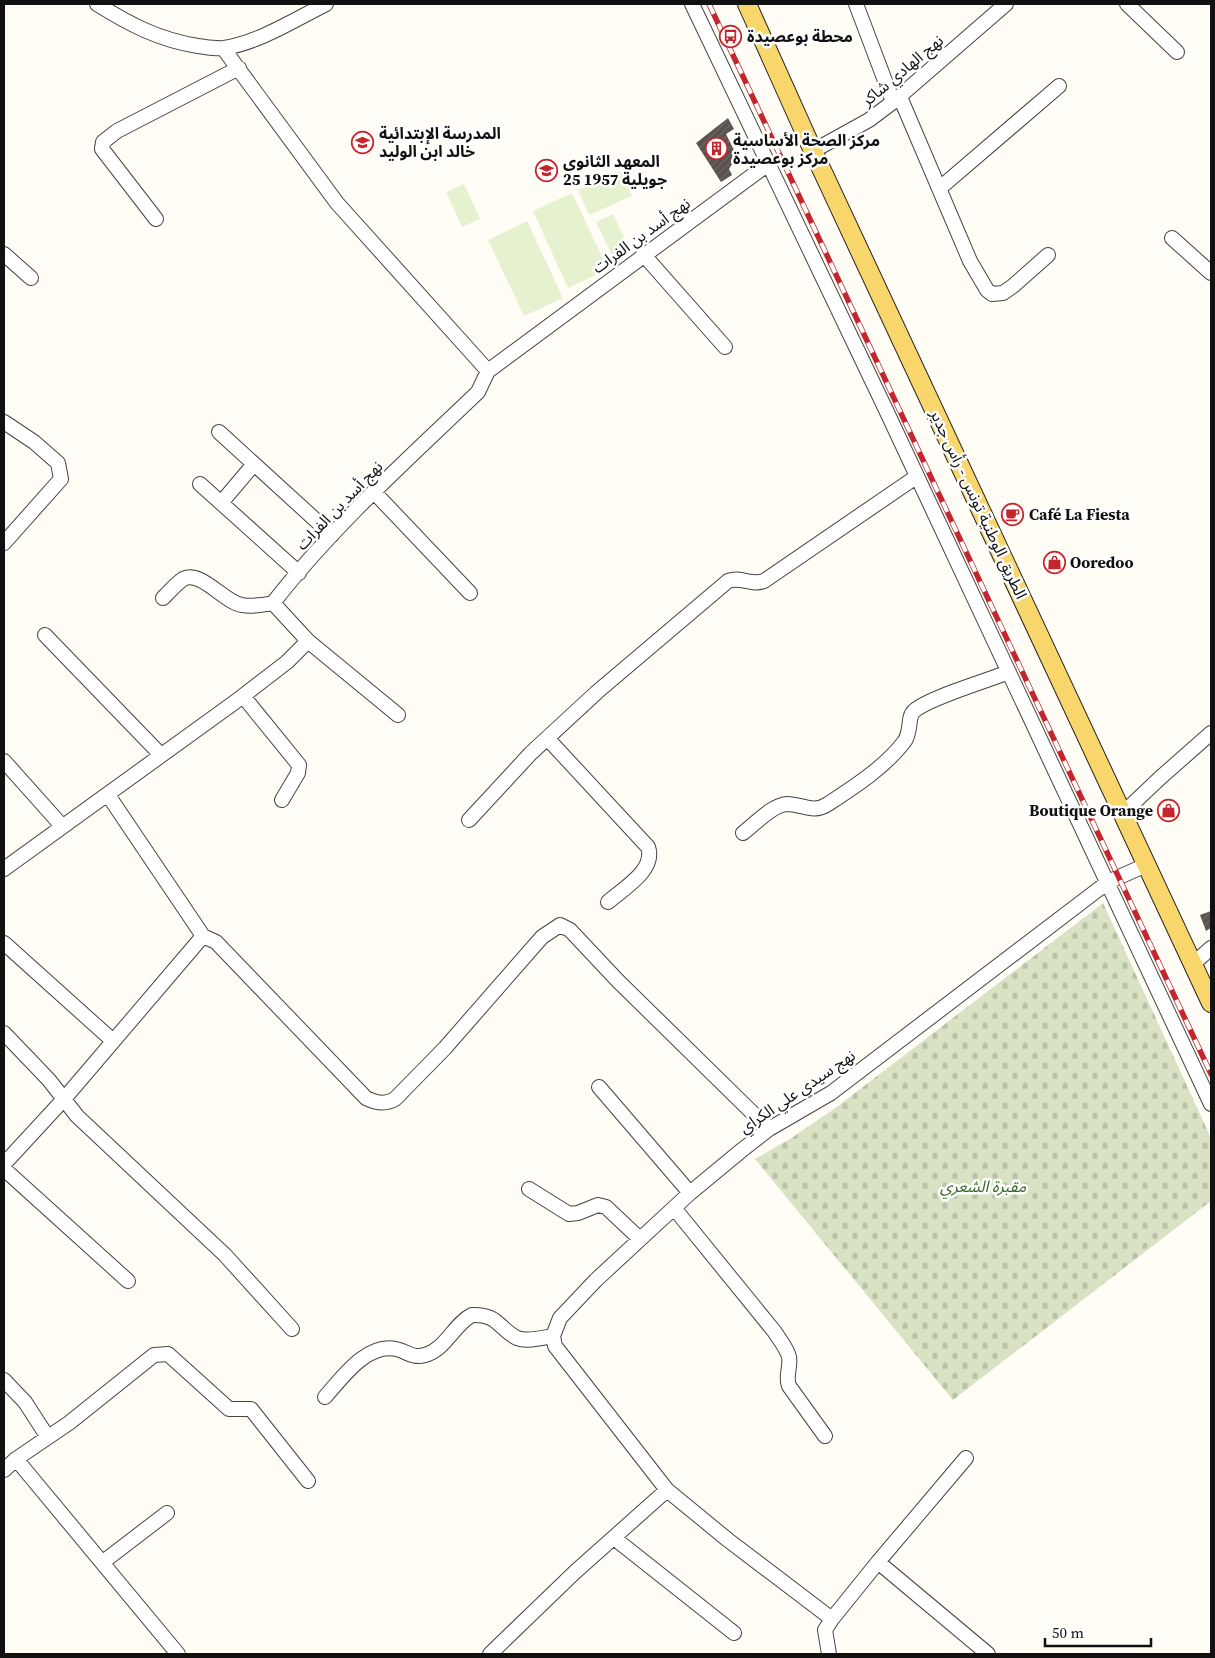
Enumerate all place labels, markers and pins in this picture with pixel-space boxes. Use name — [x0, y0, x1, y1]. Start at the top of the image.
bus stop icon: محطة بوعصيدة — [719, 24, 743, 48]
place label: محطة بوعصيدة — [747, 25, 853, 47]
place label: المدرسة الإبتدائية خالد ابن الوليد — [379, 122, 501, 162]
place label: مركز الصحة الأساسية مركز بوعصيدة — [733, 129, 880, 169]
school or university icon: المدرسة الإبتدائية خالد ابن الوليد — [351, 130, 375, 154]
building icon: مركز الصحة الأساسية مركز بوعصيدة — [705, 137, 729, 161]
place label: المعهد الثانوي 25 جويلية 1957 — [563, 150, 667, 190]
school or university icon: المعهد الثانوي 25 جويلية 1957 — [535, 158, 559, 182]
cafe icon: Café La Fiesta — [1001, 502, 1025, 526]
place label: Café La Fiesta — [1029, 503, 1130, 525]
shop icon: Ooredoo — [1042, 550, 1066, 574]
place label: Ooredoo — [1070, 551, 1133, 573]
shop icon: Boutique Orange — [1157, 798, 1181, 822]
place label: Boutique Orange — [1029, 799, 1153, 821]

